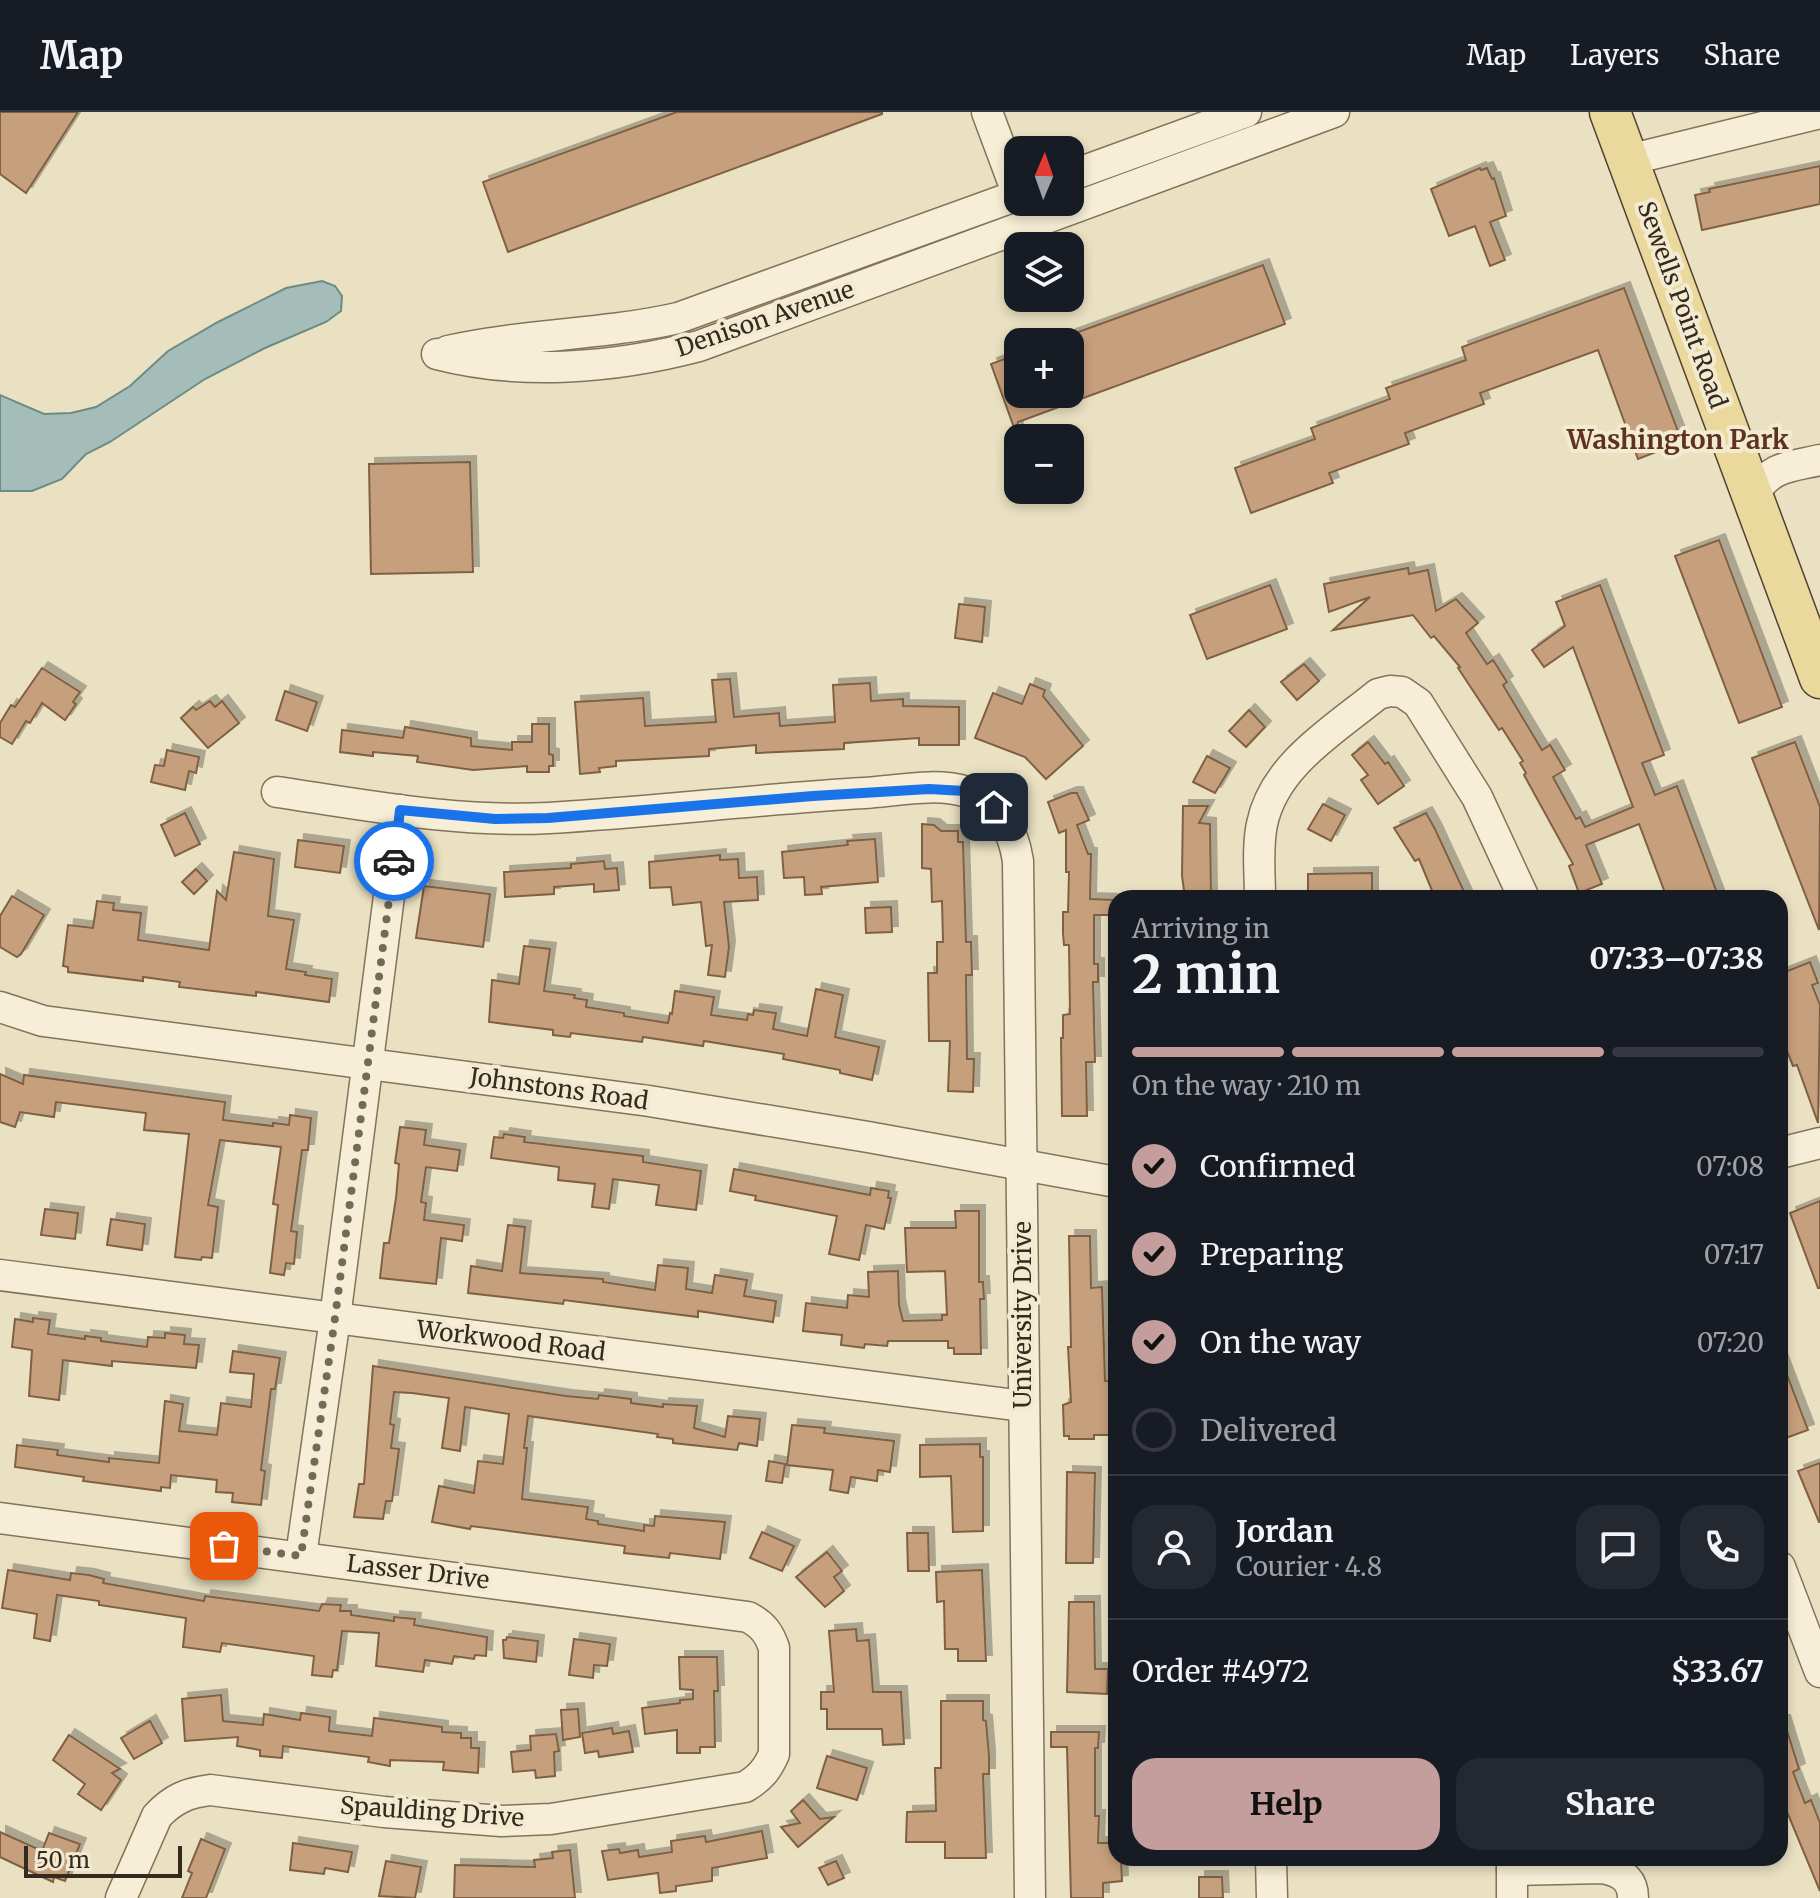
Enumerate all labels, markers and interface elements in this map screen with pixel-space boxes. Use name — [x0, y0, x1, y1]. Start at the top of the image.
text: Map — [40, 32, 124, 79]
text: Map — [1466, 37, 1526, 73]
text: Layers — [1570, 37, 1659, 73]
text: Share — [1703, 37, 1780, 73]
north arrow — [1004, 136, 1084, 216]
map controls — [1004, 136, 1084, 504]
street label: Sewells Point Road — [1631, 197, 1734, 412]
button: layers — [1004, 232, 1084, 312]
street label: Denison Avenue — [672, 274, 858, 364]
button: + — [1004, 328, 1084, 408]
district label: Washington Park — [1566, 423, 1789, 456]
button: − — [1004, 424, 1084, 504]
pin — [960, 773, 1028, 841]
icon: home — [972, 785, 1016, 829]
courier — [354, 821, 434, 901]
icon: car — [372, 839, 416, 883]
text: Arriving in — [1132, 912, 1270, 945]
text: 07:33–07:38 — [1589, 939, 1764, 977]
text: 2 min — [1132, 942, 1280, 1007]
street label: Johnstons Road — [467, 1060, 650, 1116]
text: On the way · 210 m — [1132, 1069, 1361, 1102]
icon: check — [1132, 1144, 1176, 1188]
text: Confirmed — [1200, 1147, 1355, 1185]
text: 07:08 — [1696, 1150, 1764, 1183]
street label: University Drive — [1007, 1221, 1038, 1409]
icon: check — [1132, 1232, 1176, 1276]
text: Preparing — [1200, 1235, 1343, 1273]
text: 07:17 — [1704, 1238, 1764, 1271]
street label: Workwood Road — [414, 1313, 607, 1367]
icon: check — [1132, 1320, 1176, 1364]
text: On the way — [1200, 1323, 1361, 1361]
text: 07:20 — [1697, 1326, 1764, 1359]
text: Delivered — [1200, 1411, 1337, 1449]
button: person — [1132, 1505, 1216, 1589]
button: chat — [1576, 1505, 1660, 1589]
button: phone — [1680, 1505, 1764, 1589]
pin — [190, 1512, 258, 1580]
text: Jordan — [1236, 1512, 1334, 1550]
icon: bag — [202, 1524, 246, 1568]
street label: Lasser Drive — [345, 1547, 491, 1596]
text: Courier · 4.8 — [1236, 1550, 1382, 1583]
text: Order #4972 — [1132, 1652, 1310, 1690]
text: $33.67 — [1671, 1652, 1764, 1690]
button: Help — [1132, 1758, 1440, 1850]
button: Share — [1456, 1758, 1764, 1850]
street label: Spaulding Drive — [339, 1790, 525, 1833]
scale bar — [24, 1842, 182, 1878]
text: 50 m — [36, 1846, 90, 1874]

